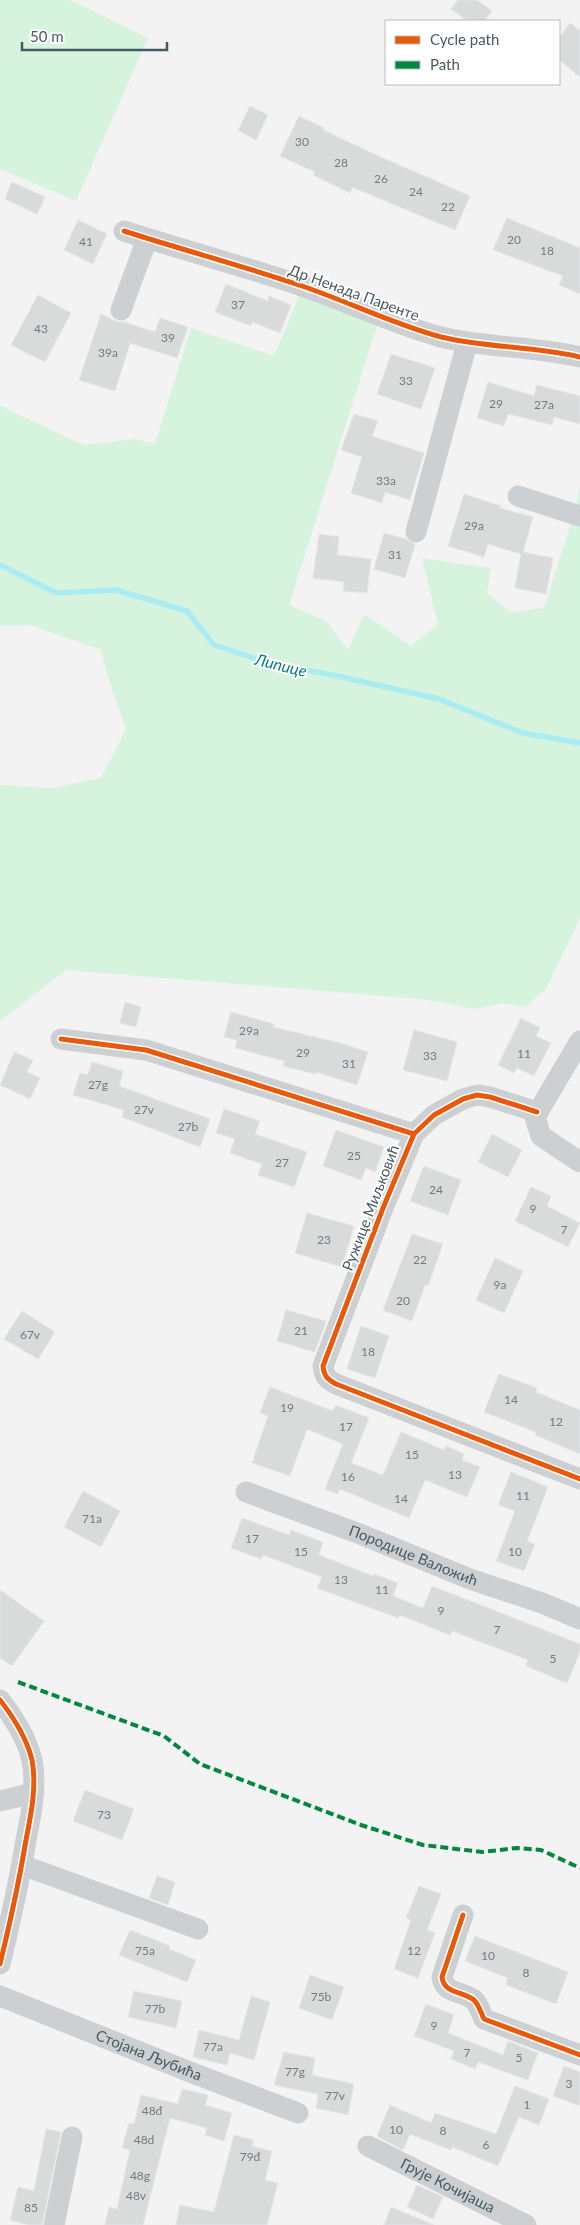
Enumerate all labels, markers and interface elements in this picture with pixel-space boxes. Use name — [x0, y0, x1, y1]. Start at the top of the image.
scale bar — [22, 20, 168, 52]
legend — [385, 20, 560, 85]
text: 50 m — [30, 27, 64, 45]
text: Cycle path — [430, 30, 499, 48]
text: Path — [430, 55, 460, 73]
house number: 30 — [295, 134, 309, 149]
house number: 28 — [334, 155, 348, 170]
house number: 26 — [374, 171, 388, 186]
house number: 24 — [409, 184, 423, 199]
house number: 22 — [441, 199, 455, 214]
house number: 20 — [507, 232, 521, 247]
house number: 41 — [79, 234, 93, 249]
house number: 18 — [540, 243, 554, 258]
street label: Др Ненада Паренте — [287, 260, 422, 324]
house number: 37 — [231, 297, 245, 312]
house number: 43 — [34, 321, 48, 336]
house number: 39 — [161, 330, 175, 345]
house number: 39a — [98, 345, 118, 360]
house number: 33 — [399, 373, 413, 388]
house number: 29 — [489, 396, 503, 411]
house number: 27a — [534, 397, 554, 412]
house number: 33a — [376, 473, 396, 488]
house number: 29a — [464, 518, 484, 533]
house number: 31 — [388, 547, 402, 562]
water label: Липице — [252, 649, 309, 680]
house number: 29a — [239, 1023, 259, 1038]
house number: 29 — [296, 1045, 310, 1060]
house number: 11 — [517, 1046, 531, 1061]
house number: 33 — [423, 1048, 437, 1063]
house number: 31 — [342, 1056, 356, 1071]
house number: 27g — [88, 1077, 108, 1092]
house number: 27v — [134, 1102, 155, 1117]
house number: 27b — [178, 1119, 199, 1134]
street label: Ружице Миљковић — [338, 1142, 402, 1273]
house number: 25 — [347, 1148, 361, 1163]
house number: 27 — [275, 1155, 289, 1170]
house number: 24 — [429, 1182, 443, 1197]
house number: 9 — [530, 1201, 537, 1216]
house number: 7 — [561, 1222, 568, 1237]
house number: 23 — [317, 1232, 331, 1247]
house number: 22 — [413, 1252, 427, 1267]
house number: 9a — [494, 1277, 506, 1292]
house number: 20 — [396, 1293, 410, 1308]
house number: 21 — [294, 1323, 308, 1338]
house number: 67v — [20, 1327, 41, 1342]
house number: 18 — [361, 1344, 375, 1359]
house number: 14 — [504, 1392, 518, 1407]
house number: 19 — [280, 1400, 294, 1415]
house number: 12 — [549, 1414, 563, 1429]
house number: 17 — [339, 1419, 353, 1434]
house number: 15 — [405, 1447, 419, 1462]
house number: 13 — [448, 1467, 462, 1482]
house number: 16 — [341, 1469, 355, 1484]
house number: 11 — [516, 1488, 530, 1503]
house number: 14 — [394, 1491, 408, 1506]
house number: 71a — [82, 1511, 102, 1526]
street label: Породице Валожић — [347, 1521, 480, 1589]
house number: 17 — [245, 1531, 259, 1546]
house number: 15 — [294, 1544, 308, 1559]
house number: 10 — [508, 1544, 522, 1559]
house number: 13 — [334, 1572, 348, 1587]
house number: 11 — [375, 1582, 389, 1597]
house number: 9 — [438, 1603, 445, 1618]
house number: 7 — [494, 1622, 501, 1637]
house number: 5 — [550, 1651, 557, 1666]
house number: 73 — [97, 1807, 111, 1822]
house number: 75a — [135, 1943, 155, 1958]
house number: 12 — [407, 1943, 421, 1958]
house number: 10 — [481, 1948, 495, 1963]
house number: 8 — [523, 1965, 530, 1980]
house number: 75b — [311, 1989, 332, 2004]
house number: 77b — [145, 2001, 166, 2016]
house number: 9 — [431, 2018, 438, 2033]
street label: Стојана Љубића — [93, 2025, 204, 2084]
house number: 77a — [203, 2039, 223, 2054]
house number: 7 — [464, 2045, 471, 2060]
house number: 5 — [516, 2050, 523, 2065]
house number: 77g — [285, 2064, 305, 2079]
house number: 3 — [566, 2076, 573, 2091]
house number: 77v — [325, 2088, 346, 2103]
house number: 1 — [524, 2097, 531, 2112]
house number: 48đ — [142, 2103, 163, 2118]
house number: 10 — [389, 2122, 403, 2137]
house number: 8 — [440, 2123, 447, 2138]
house number: 48d — [134, 2132, 154, 2147]
house number: 6 — [483, 2137, 490, 2152]
house number: 79đ — [240, 2149, 261, 2164]
street label: Грује Кочијаша — [398, 2154, 498, 2216]
house number: 48g — [130, 2168, 150, 2183]
house number: 48v — [126, 2188, 147, 2203]
house number: 85 — [24, 2200, 38, 2215]

